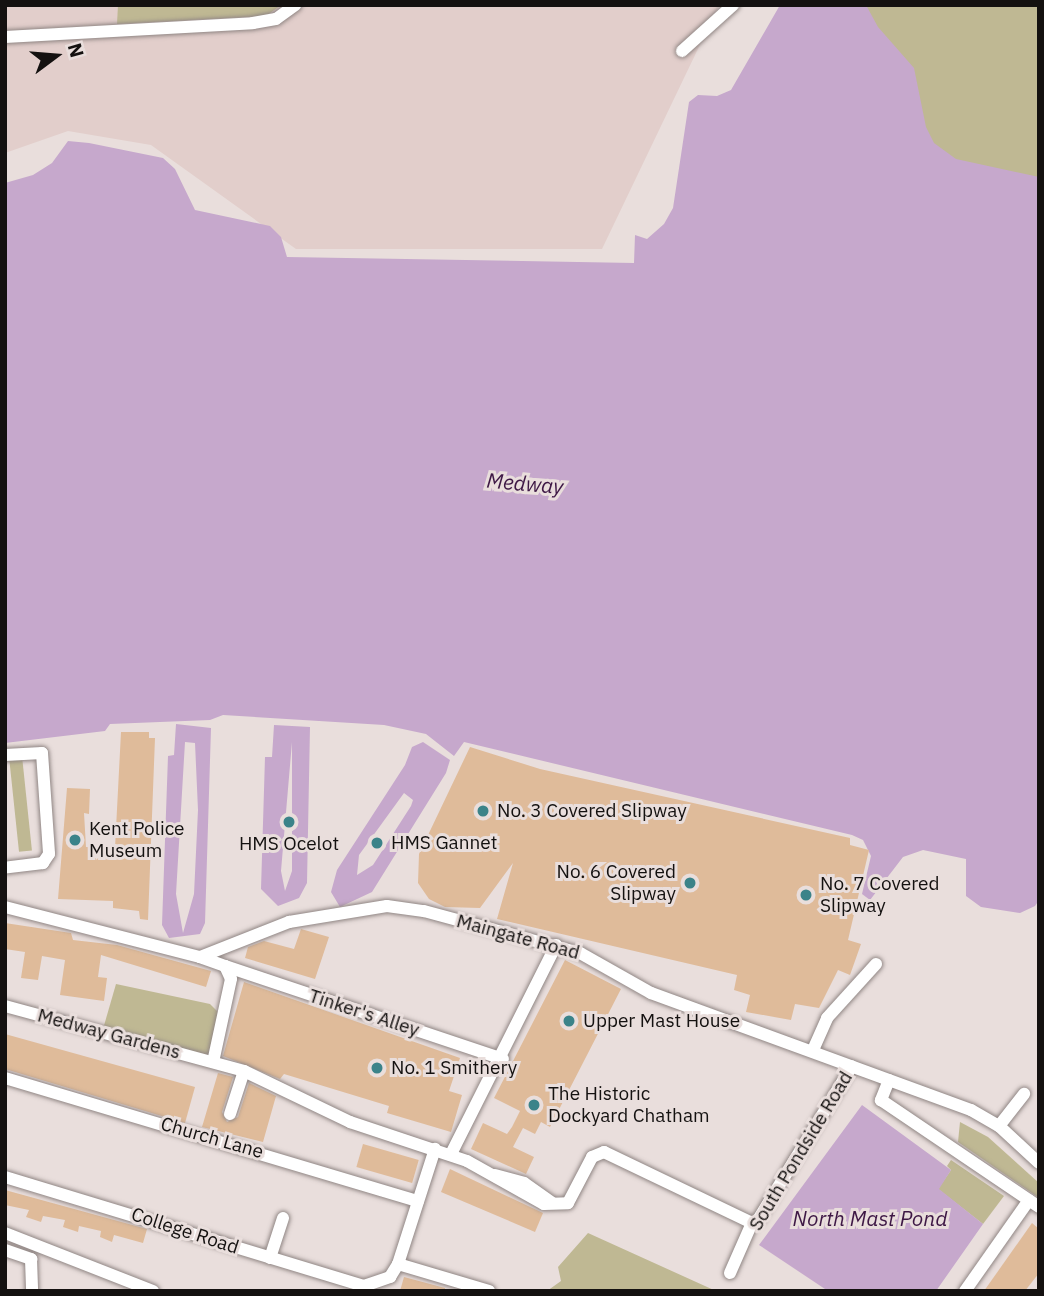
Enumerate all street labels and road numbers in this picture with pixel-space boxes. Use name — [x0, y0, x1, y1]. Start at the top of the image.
street label: Maingate Road — [454, 910, 582, 964]
street label: Tinker's Alley — [306, 984, 422, 1042]
street label: Medway Gardens — [35, 1004, 183, 1064]
street label: South Pondside Road — [744, 1067, 858, 1235]
street label: Church Lane — [158, 1112, 266, 1164]
street label: College Road — [128, 1203, 242, 1259]

